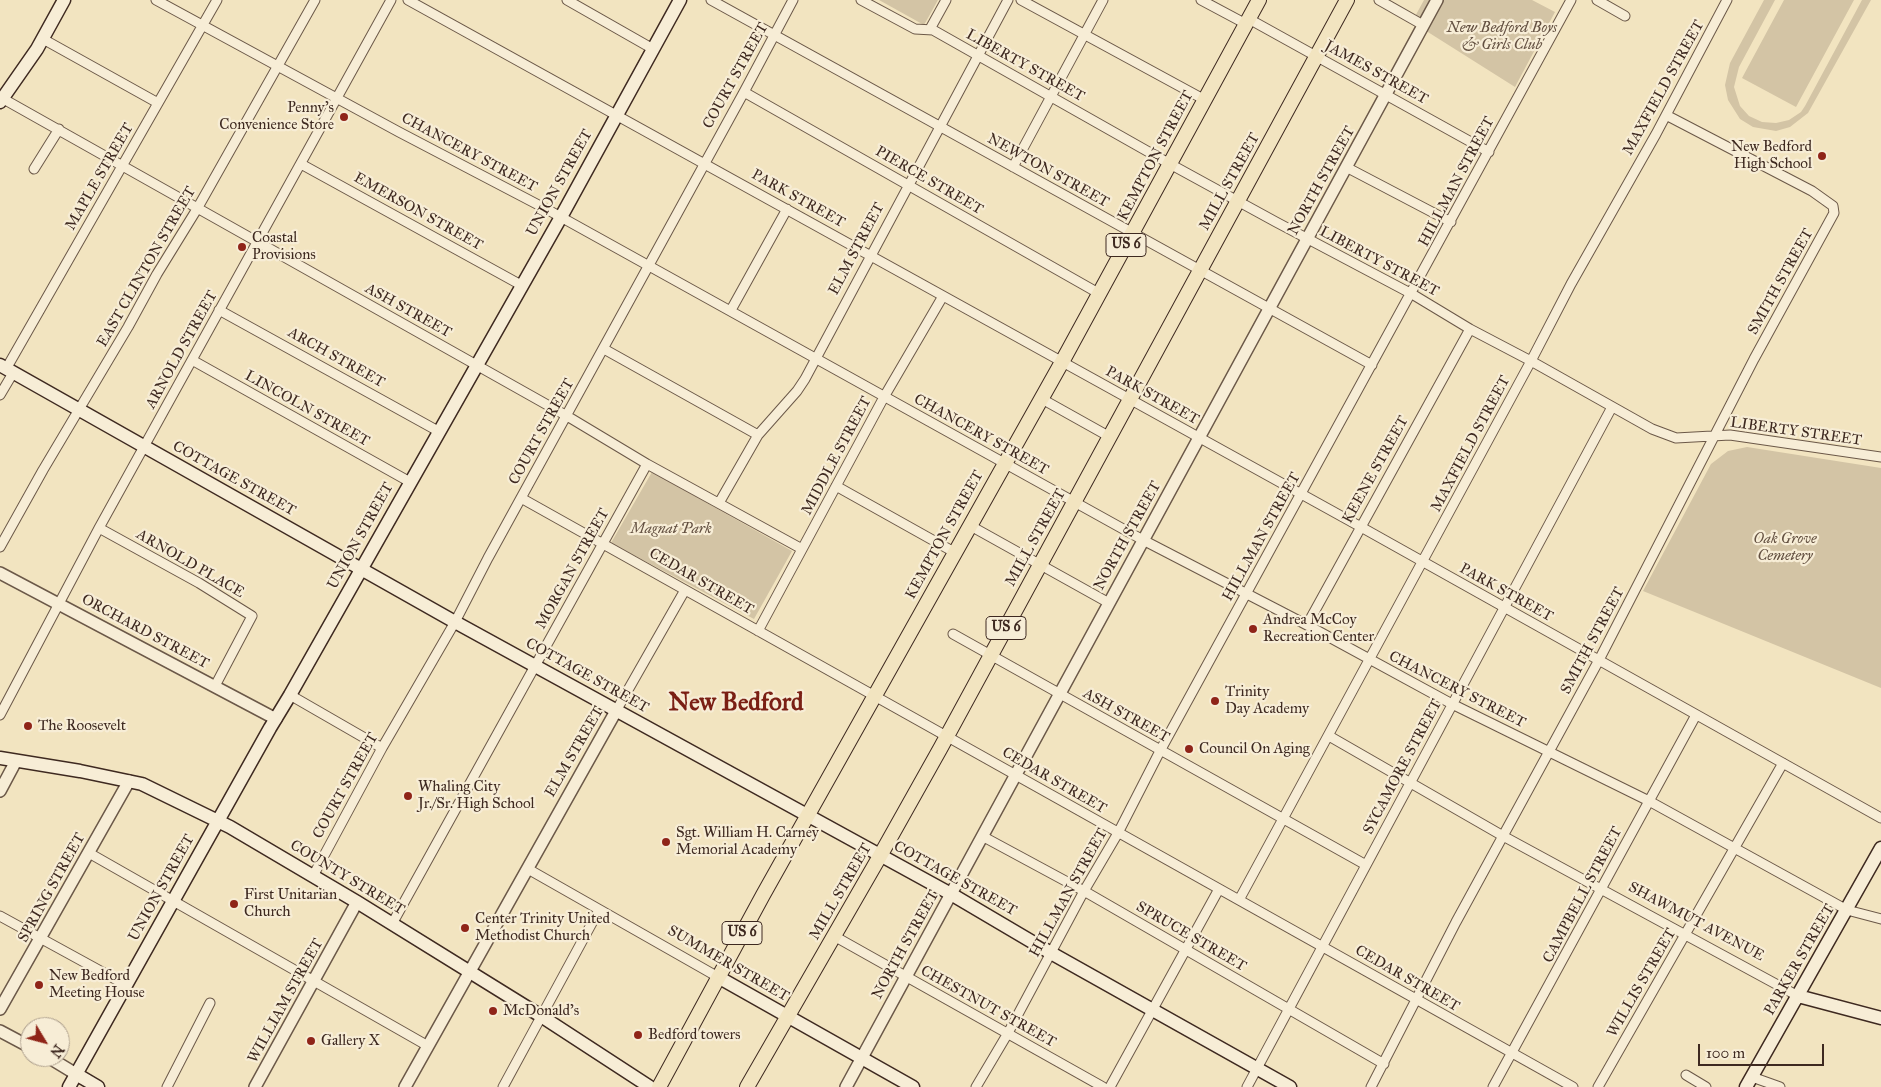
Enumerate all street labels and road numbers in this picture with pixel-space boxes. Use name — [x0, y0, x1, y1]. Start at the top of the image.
street label: MAXFIELD STREET — [1619, 17, 1709, 159]
street label: COURT STREET — [699, 20, 773, 132]
street label: LIBERTY STREET — [963, 26, 1087, 106]
street label: JAMES STREET — [1321, 37, 1431, 109]
street label: KEMPTON STREET — [1114, 88, 1198, 224]
street label: CHANCERY STREET — [398, 110, 540, 196]
street label: HILLMAN STREET — [1415, 114, 1499, 250]
street label: MAPLE STREET — [62, 120, 138, 234]
street label: NORTH STREET — [1285, 123, 1359, 239]
street label: UNION STREET — [523, 127, 597, 239]
street label: NEWTON STREET — [984, 130, 1112, 212]
street label: MILL STREET — [1196, 130, 1264, 234]
street label: PIERCE STREET — [872, 143, 986, 219]
street label: PARK STREET — [748, 166, 848, 232]
street label: EMERSON STREET — [350, 169, 486, 255]
street label: EAST CLINTON STREET — [94, 184, 200, 350]
street label: ELM STREET — [825, 200, 889, 298]
street label: LIBERTY STREET — [1316, 223, 1442, 301]
street label: SMITH STREET — [1744, 226, 1818, 338]
road number: US 6 — [1106, 234, 1146, 256]
street label: ASH STREET — [362, 280, 454, 342]
street label: ARNOLD STREET — [142, 288, 222, 412]
street label: ARCH STREET — [284, 324, 388, 392]
street label: PARK STREET — [1102, 363, 1202, 429]
street label: LINCOLN STREET — [241, 367, 373, 451]
street label: MAXFIELD STREET — [1427, 373, 1515, 515]
street label: COURT STREET — [505, 376, 579, 488]
street label: CHANCERY STREET — [911, 391, 1051, 479]
street label: MIDDLE STREET — [798, 394, 876, 518]
street label: KEENE STREET — [1339, 413, 1413, 527]
street label: LIBERTY STREET — [1729, 414, 1863, 450]
street label: COTTAGE STREET — [169, 438, 299, 520]
street label: KEMPTON STREET — [902, 468, 988, 602]
street label: HILLMAN STREET — [1219, 470, 1305, 604]
street label: NORTH STREET — [1091, 478, 1165, 594]
street label: UNION STREET — [324, 480, 398, 592]
street label: MILL STREET — [1002, 486, 1070, 590]
street label: MORGAN STREET — [532, 506, 614, 632]
street label: ARNOLD PLACE — [133, 526, 247, 602]
street label: CEDAR STREET — [646, 545, 756, 619]
street label: PARK STREET — [1456, 560, 1556, 626]
street label: SMITH STREET — [1557, 585, 1629, 697]
street label: ORCHARD STREET — [78, 591, 212, 673]
road number: US 6 — [986, 616, 1026, 640]
street label: COTTAGE STREET — [522, 635, 652, 717]
street label: CHANCERY STREET — [1386, 648, 1528, 732]
street label: ASH STREET — [1080, 685, 1172, 747]
street label: SYCAMORE STREET — [1360, 696, 1446, 838]
street label: ELM STREET — [542, 703, 608, 801]
street label: COURT STREET — [309, 730, 383, 842]
street label: CEDAR STREET — [999, 744, 1109, 818]
street label: CAMPBELL STREET — [1539, 824, 1627, 966]
street label: HILLMAN STREET — [1026, 826, 1112, 960]
street label: SPRING STREET — [15, 830, 89, 946]
street label: UNION STREET — [125, 832, 199, 944]
street label: COUNTY STREET — [286, 837, 408, 919]
street label: COTTAGE STREET — [890, 838, 1020, 920]
street label: MILL STREET — [806, 841, 876, 943]
street label: SHAWMUT AVENUE — [1625, 879, 1767, 965]
street label: NORTH STREET — [869, 887, 943, 1003]
street label: SPRUCE STREET — [1133, 898, 1249, 976]
street label: PARKER STREET — [1761, 901, 1839, 1019]
road number: US 6 — [722, 921, 762, 944]
street label: SUMMER STREET — [664, 922, 792, 1006]
street label: WILLIS STREET — [1604, 926, 1680, 1040]
street label: WILLIAM STREET — [244, 936, 328, 1066]
street label: CEDAR STREET — [1352, 942, 1462, 1016]
street label: CHESTNUT STREET — [917, 962, 1059, 1052]

